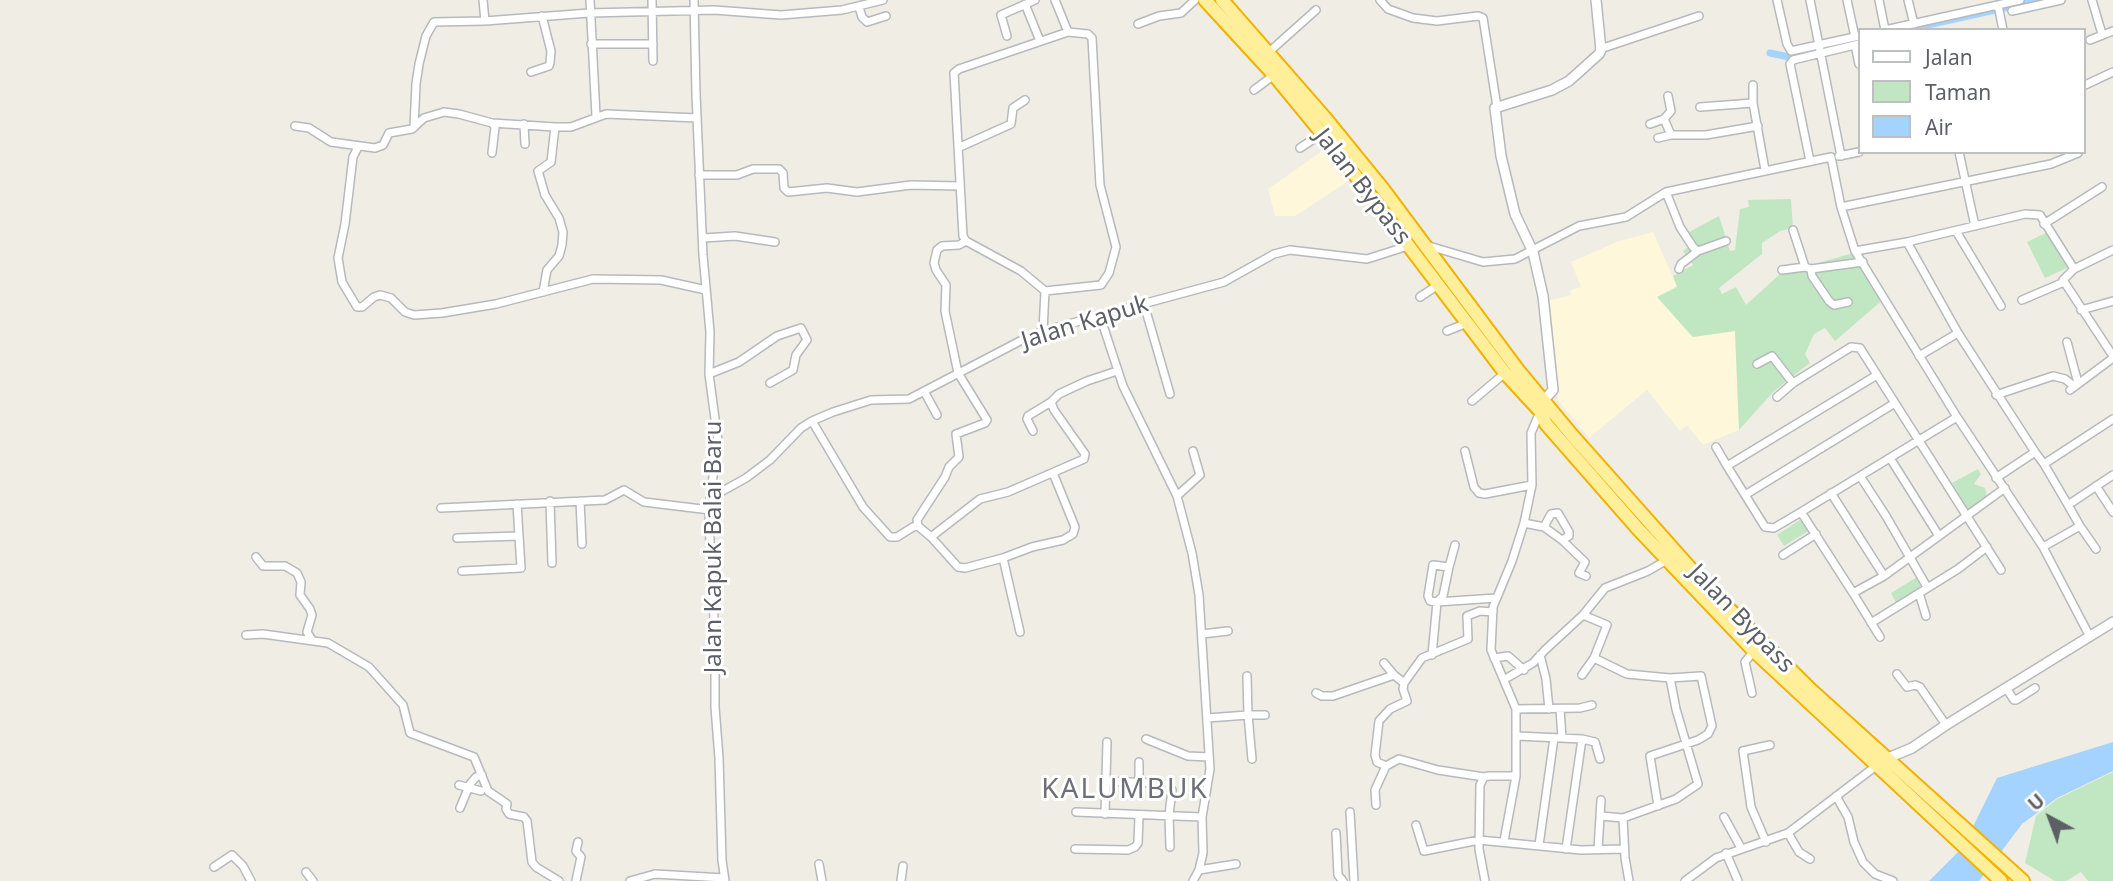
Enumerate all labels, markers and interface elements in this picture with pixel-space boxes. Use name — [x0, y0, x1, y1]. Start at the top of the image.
legend — [1857, 28, 2085, 154]
text: Jalan — [1925, 43, 1973, 71]
text: Taman — [1925, 78, 1991, 106]
text: Air — [1925, 113, 1953, 141]
street label: Jalan Bypass — [1308, 123, 1416, 251]
street label: Jalan Kapuk — [1018, 290, 1152, 356]
street label: Jalan Kapuk Balai Baru — [700, 421, 728, 673]
street label: Jalan Bypass — [1682, 559, 1800, 679]
district label: KALUMBUK — [1042, 773, 1208, 807]
north arrow — [2015, 783, 2085, 853]
text: U — [2022, 788, 2050, 817]

